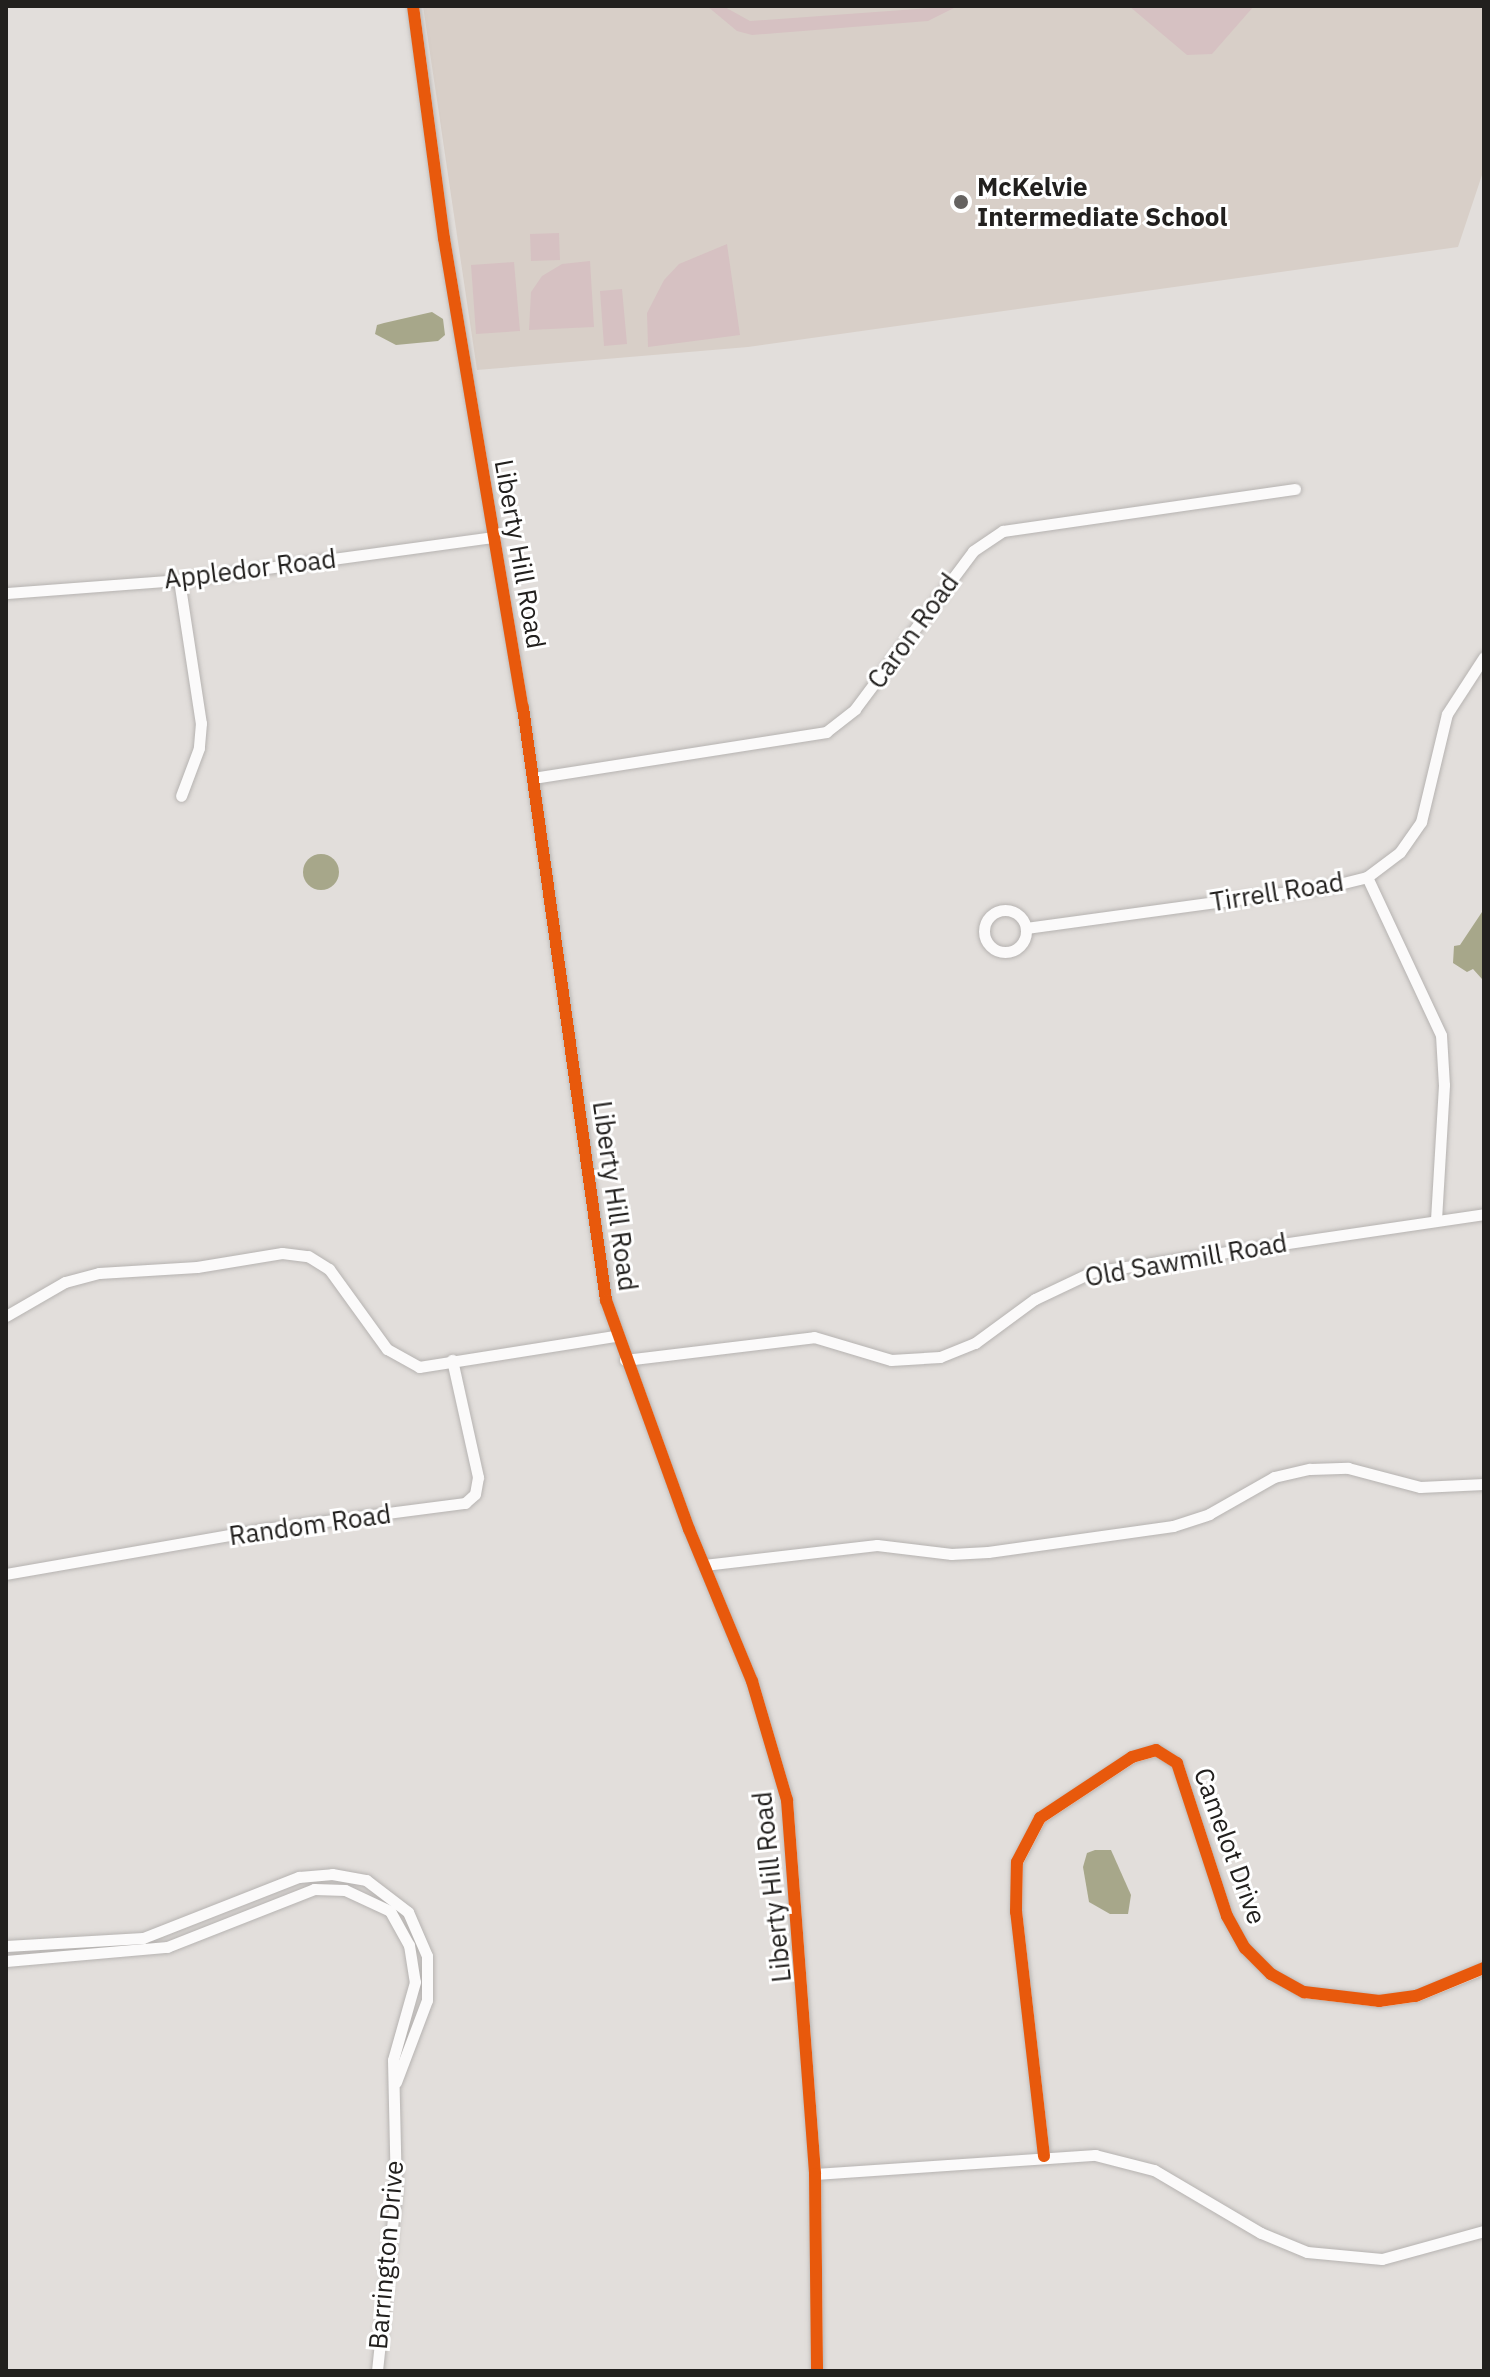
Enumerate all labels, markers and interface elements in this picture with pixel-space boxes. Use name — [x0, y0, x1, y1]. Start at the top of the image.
place label: McKelvie Intermediate School — [977, 171, 1227, 232]
marker: McKelvie Intermediate School — [952, 193, 970, 211]
street label: Liberty Hill Road — [488, 457, 552, 651]
street label: Appledor Road — [162, 543, 338, 595]
street label: Caron Road — [861, 567, 965, 695]
street label: Tirrell Road — [1208, 866, 1346, 918]
street label: Liberty Hill Road — [586, 1099, 644, 1293]
street label: Old Sawmill Road — [1082, 1227, 1290, 1293]
street label: Random Road — [227, 1498, 393, 1552]
street label: Camelot Drive — [1187, 1763, 1273, 1929]
street label: Liberty Hill Road — [746, 1790, 798, 1984]
street label: Barrington Drive — [362, 2159, 410, 2351]

